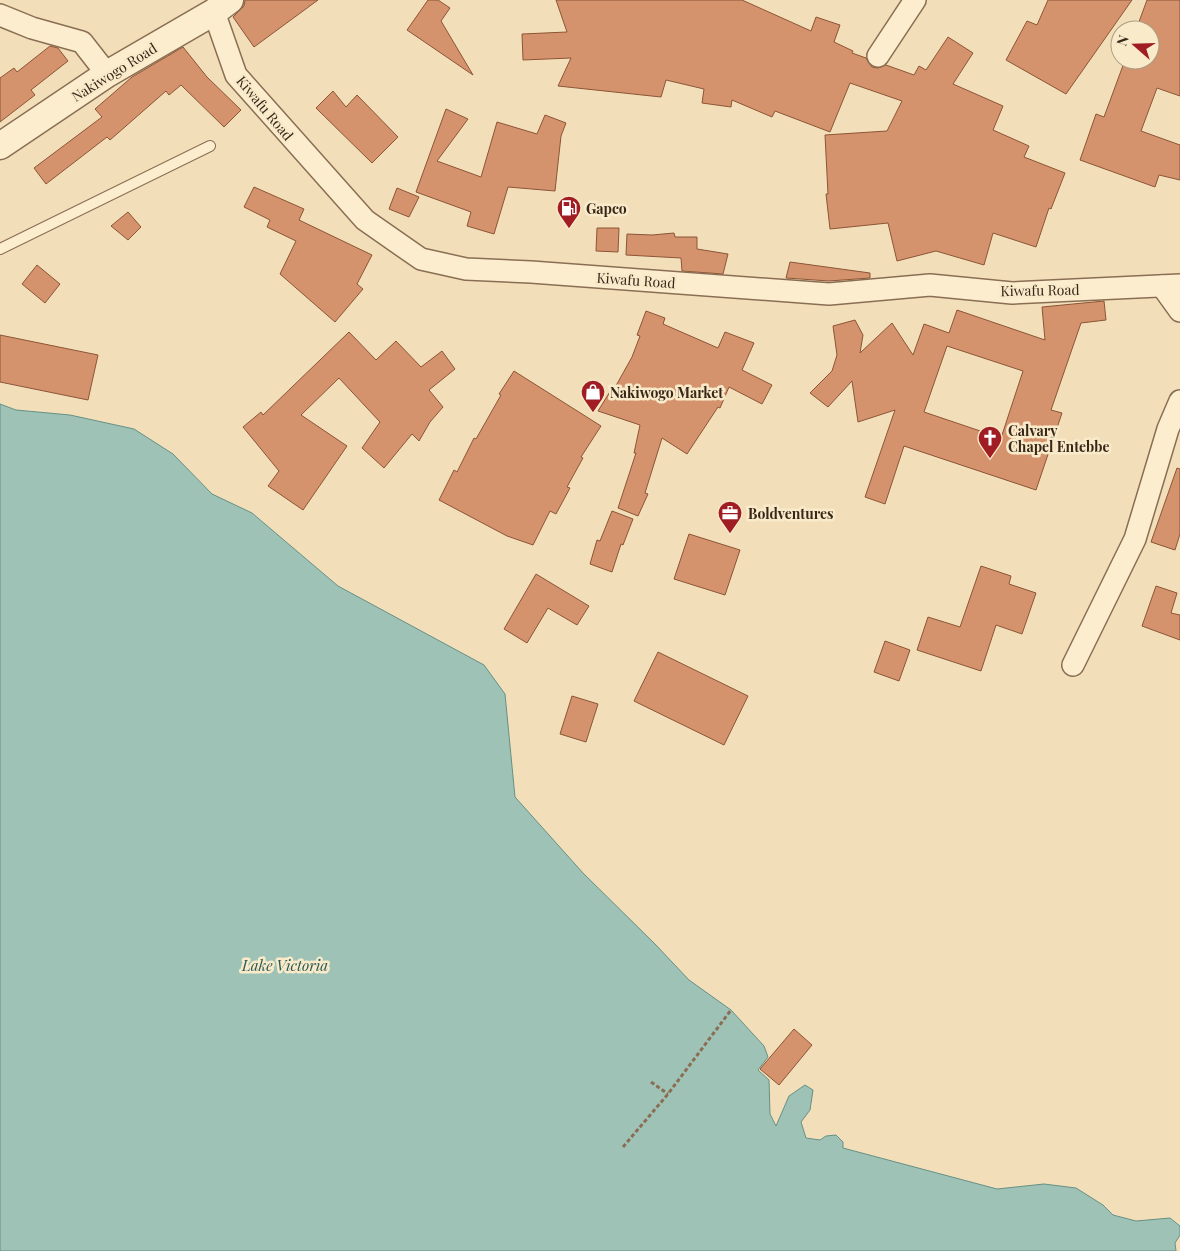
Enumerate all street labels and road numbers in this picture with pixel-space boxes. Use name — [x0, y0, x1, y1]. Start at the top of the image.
street label: Nakiwogo Road — [68, 38, 160, 106]
street label: Kiwafu Road — [232, 72, 298, 144]
street label: Kiwafu Road — [596, 268, 676, 292]
street label: Kiwafu Road — [1000, 280, 1080, 300]

